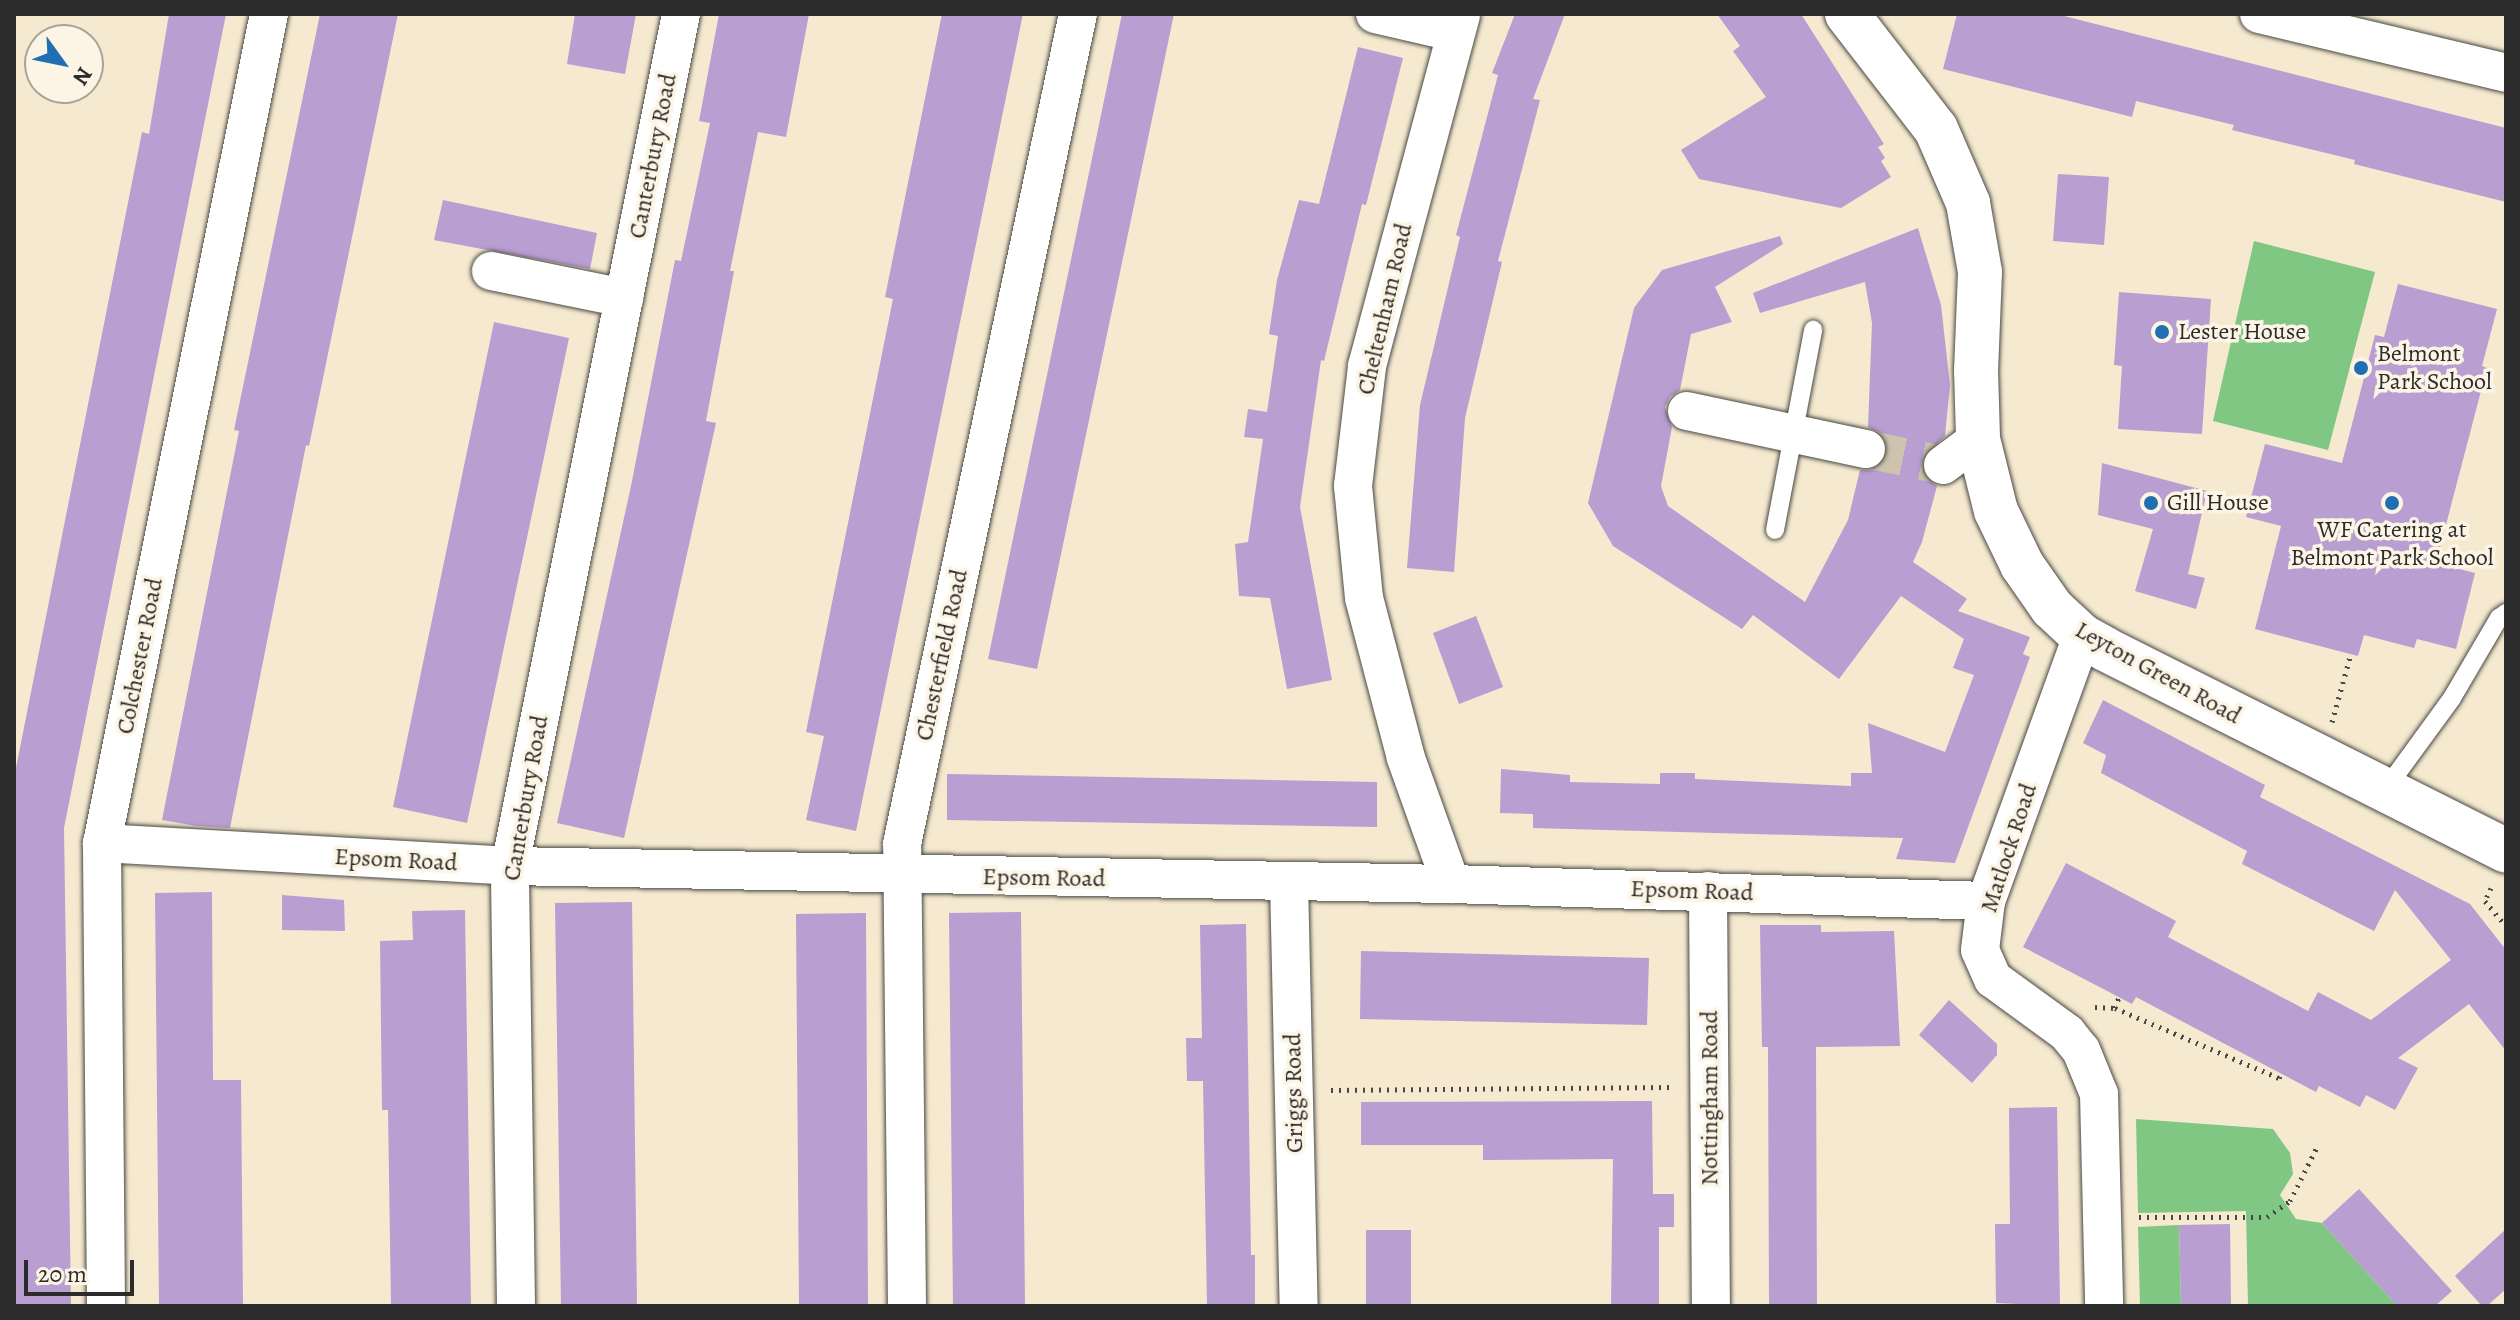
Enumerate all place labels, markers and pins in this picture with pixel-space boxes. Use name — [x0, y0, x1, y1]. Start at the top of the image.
place label: Lester House — [2178, 318, 2306, 346]
marker: Lester House — [2153, 323, 2171, 341]
place label: Belmont Park School — [2377, 340, 2492, 396]
marker: Belmont Park School — [2352, 359, 2370, 377]
place label: Gill House — [2167, 489, 2269, 517]
marker: Gill House — [2142, 494, 2160, 512]
marker: WF Catering at Belmont Park School — [2383, 494, 2401, 512]
place label: WF Catering at Belmont Park School — [2290, 516, 2494, 572]

